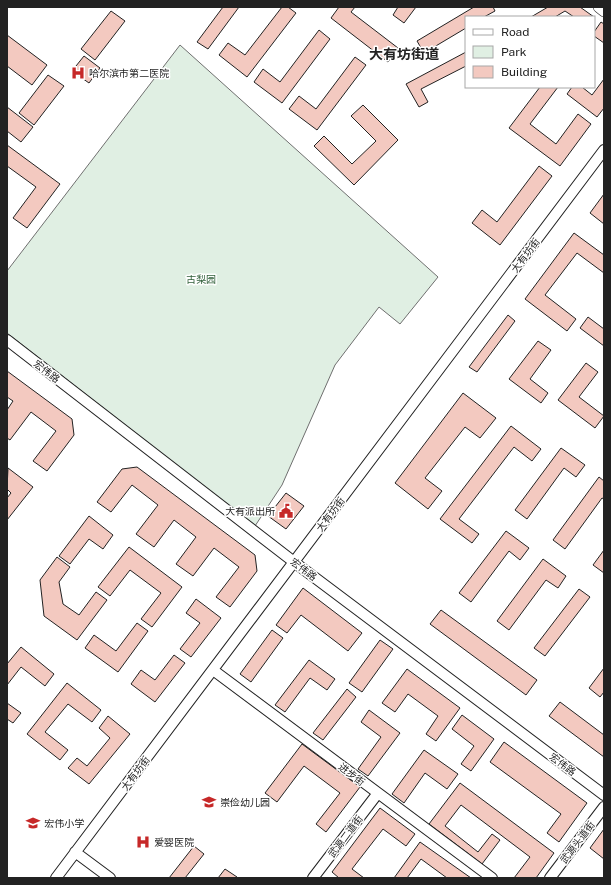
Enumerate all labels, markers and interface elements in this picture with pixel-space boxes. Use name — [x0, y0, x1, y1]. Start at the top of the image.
legend — [465, 16, 595, 88]
text: Road — [501, 25, 529, 39]
text: Park — [501, 45, 527, 59]
district label: 大有坊街道 — [369, 46, 439, 62]
hospital icon: 哈尔滨市第二医院 — [70, 65, 86, 81]
text: Building — [501, 65, 547, 79]
place label: 哈尔滨市第二医院 — [89, 67, 169, 79]
street label: 大有坊街 — [508, 235, 542, 275]
park label: 古梨园 — [186, 273, 216, 285]
street label: 宏伟路 — [31, 357, 63, 385]
street label: 大有坊街 — [313, 494, 347, 534]
public building icon: 大有派出所 — [278, 503, 294, 519]
place label: 大有派出所 — [225, 505, 275, 517]
street label: 宏伟路 — [288, 555, 320, 583]
street label: 宏伟路 — [547, 750, 579, 778]
street label: 大有坊街 — [118, 753, 152, 793]
street label: 进步街 — [336, 760, 368, 788]
school or university icon: 崇俭幼儿园 — [201, 794, 217, 810]
place label: 崇俭幼儿园 — [220, 796, 270, 808]
street label: 武源二道街 — [325, 812, 365, 860]
school or university icon: 宏伟小学 — [25, 815, 41, 831]
place label: 宏伟小学 — [44, 817, 84, 829]
street label: 武源头道街 — [557, 818, 597, 866]
hospital icon: 爱婴医院 — [135, 834, 151, 850]
place label: 爱婴医院 — [154, 836, 194, 848]

